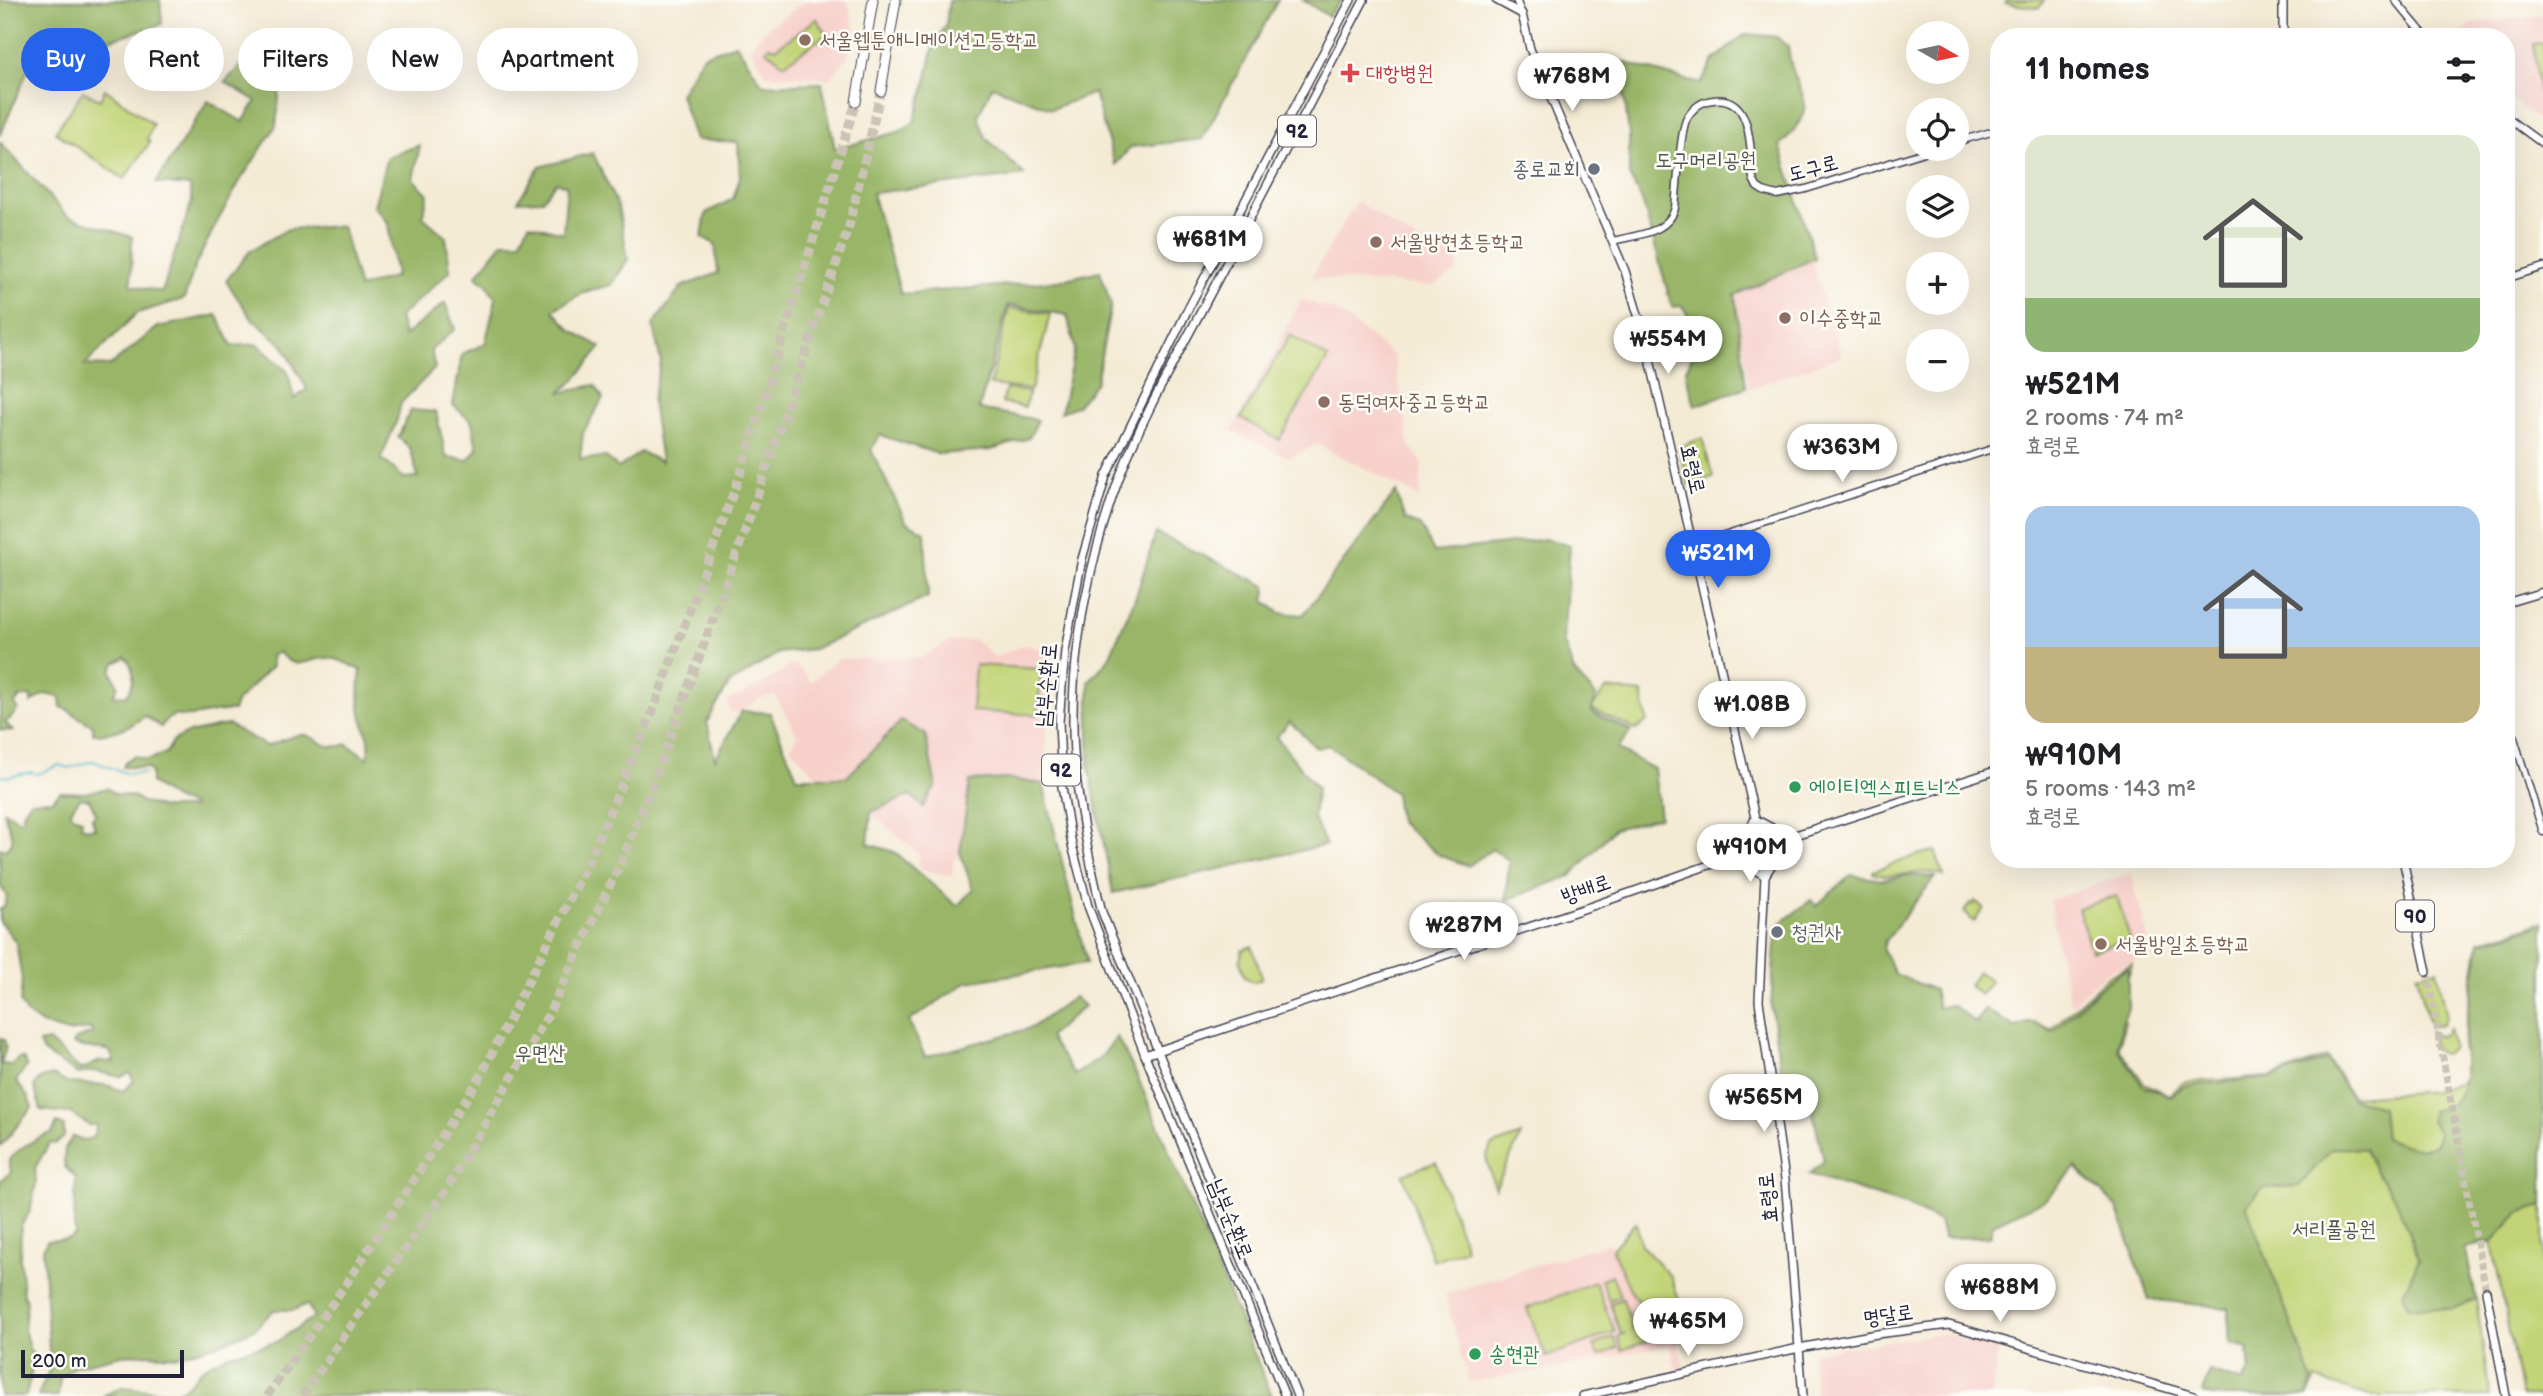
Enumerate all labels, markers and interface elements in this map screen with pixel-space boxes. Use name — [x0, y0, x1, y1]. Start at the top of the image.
north arrow — [1906, 21, 1969, 84]
map controls — [1906, 21, 1969, 392]
chip: Buy — [21, 28, 110, 91]
chip: Rent — [124, 28, 224, 91]
chip: Filters — [238, 28, 353, 91]
chip: New — [367, 28, 463, 91]
chip: Apartment — [477, 28, 638, 91]
place label: 서울웹툰애니메이션고등학교 — [819, 28, 1039, 53]
marker: 서울웹툰애니메이션고등학교 — [797, 32, 813, 48]
icon: filters — [2442, 51, 2480, 89]
text: 11 homes — [2025, 52, 2149, 88]
pin: ₩768M — [1523, 54, 1621, 113]
place label: 대항병원 — [1366, 61, 1434, 86]
text: ₩768M — [1533, 62, 1611, 90]
marker: 대항병원 — [1340, 63, 1360, 83]
button: locate — [1906, 98, 1969, 161]
road number: 92 — [1278, 116, 1316, 146]
park label: 도구머리공원 — [1655, 148, 1757, 173]
street label: 도구로 — [1785, 150, 1841, 187]
place label: 종로교회 — [1512, 157, 1580, 182]
marker: 종로교회 — [1586, 161, 1602, 177]
button: layers — [1906, 175, 1969, 238]
icon: home — [2190, 180, 2316, 306]
pin: ₩681M — [1161, 216, 1259, 276]
text: ₩681M — [1173, 225, 1247, 253]
place label: 서울방현초등학교 — [1390, 230, 1525, 255]
marker: 서울방현초등학교 — [1368, 234, 1384, 250]
button: + — [1906, 252, 1969, 315]
place label: 이수중학교 — [1799, 306, 1884, 331]
marker: 이수중학교 — [1777, 310, 1793, 326]
pin: ₩554M — [1619, 316, 1717, 376]
text: ₩554M — [1629, 325, 1707, 353]
button: − — [1906, 329, 1969, 392]
text: ₩521M — [2025, 367, 2120, 403]
place label: 동덕여자중고등학교 — [1338, 390, 1490, 415]
marker: 동덕여자중고등학교 — [1316, 394, 1332, 410]
text: 2 rooms · 74 m² — [2025, 404, 2184, 432]
pin: ₩363M — [1793, 424, 1891, 484]
text: 효령로 — [2025, 432, 2081, 460]
text: ₩363M — [1803, 433, 1881, 461]
street label: 효령로 — [1675, 442, 1710, 497]
pin: ₩521M — [1669, 530, 1767, 590]
text: ₩521M — [1681, 539, 1755, 567]
icon: home — [2190, 551, 2316, 677]
street label: 남부순환로 — [1030, 642, 1063, 728]
pin: ₩1.08B — [1695, 682, 1809, 741]
text: ₩1.08B — [1714, 690, 1790, 718]
text: ₩910M — [2025, 738, 2122, 774]
road number: 92 — [1042, 754, 1080, 786]
place label: 에이티엑스피트니스 — [1809, 775, 1961, 800]
text: 5 rooms · 143 m² — [2025, 775, 2196, 803]
marker: 에이티엑스피트니스 — [1787, 779, 1803, 795]
text: 효령로 — [2025, 803, 2081, 831]
pin: ₩910M — [1701, 824, 1799, 884]
text: ₩910M — [1713, 833, 1787, 861]
street label: 방배로 — [1558, 869, 1614, 910]
road number: 90 — [2396, 900, 2434, 932]
pin: ₩287M — [1415, 902, 1513, 962]
text: ₩287M — [1425, 911, 1503, 939]
place label: 청권사 — [1791, 920, 1842, 945]
marker: 청권사 — [1769, 924, 1785, 940]
place label: 서울방일초등학교 — [2115, 932, 2250, 957]
marker: 서울방일초등학교 — [2093, 936, 2109, 952]
park label: 우면산 — [515, 1041, 565, 1066]
pin: ₩565M — [1715, 1074, 1813, 1134]
text: ₩565M — [1725, 1083, 1803, 1111]
street label: 효령로 — [1753, 1171, 1784, 1224]
street label: 남부순환로 — [1203, 1175, 1258, 1263]
park label: 서리풀공원 — [2292, 1217, 2376, 1242]
pin: ₩688M — [1951, 1264, 2049, 1324]
text: ₩688M — [1961, 1273, 2039, 1301]
pin: ₩465M — [1639, 1298, 1737, 1358]
street label: 명달로 — [1861, 1300, 1915, 1331]
text: ₩465M — [1649, 1307, 1727, 1335]
place label: 송현관 — [1489, 1342, 1540, 1367]
marker: 송현관 — [1467, 1346, 1483, 1362]
scale bar — [21, 1347, 184, 1379]
text: 200 m — [32, 1350, 86, 1373]

